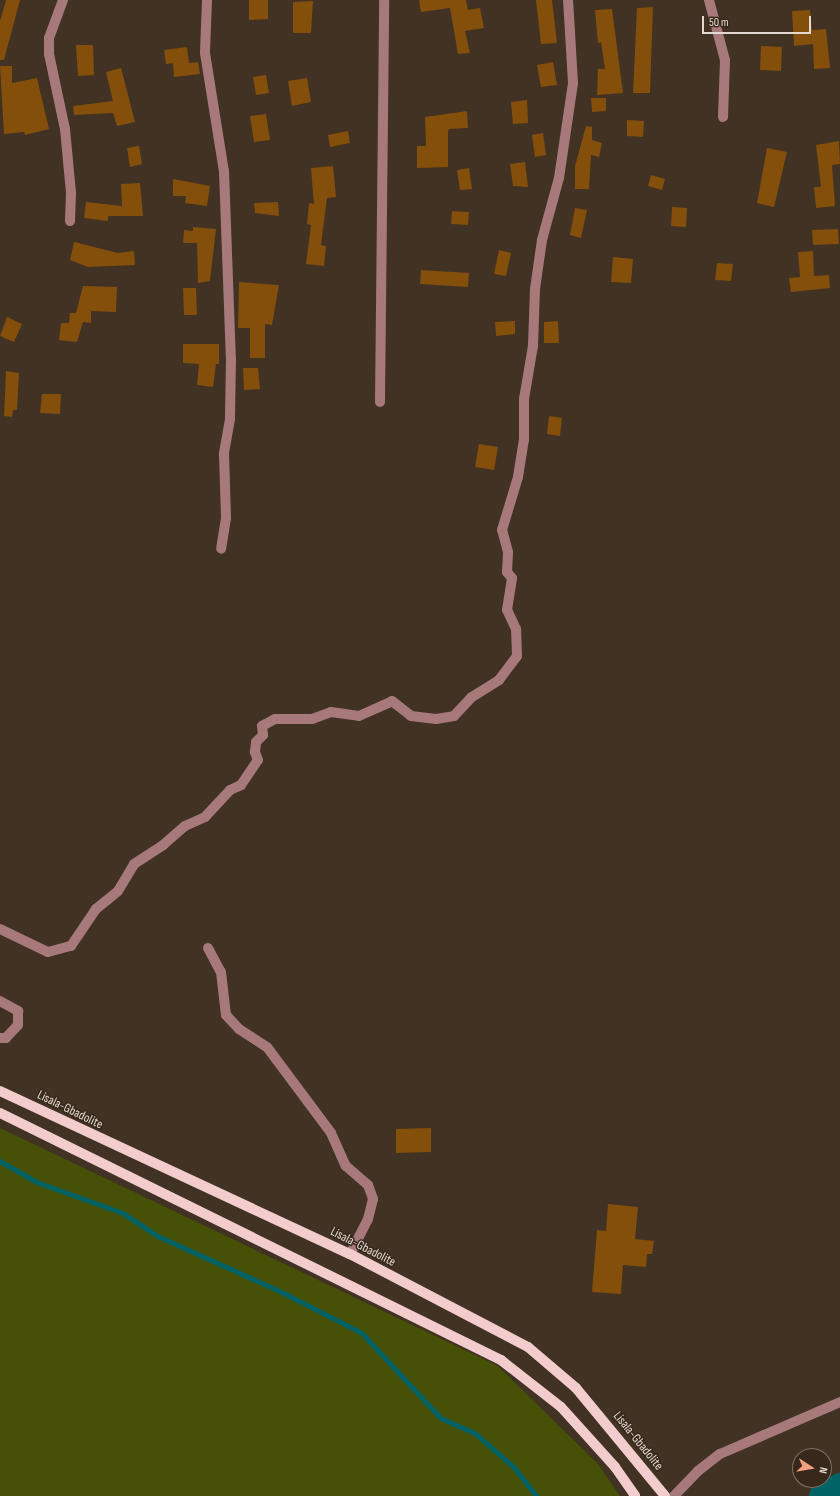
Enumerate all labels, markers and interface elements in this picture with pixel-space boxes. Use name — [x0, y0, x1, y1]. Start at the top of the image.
scale bar — [704, 8, 813, 34]
text: 50 m — [709, 15, 729, 30]
street label: Lisala-Gbadolite — [35, 1087, 105, 1133]
street label: Lisala-Gbadolite — [328, 1224, 398, 1270]
street label: Lisala-Gbadolite — [610, 1409, 666, 1473]
north arrow — [792, 1448, 832, 1488]
text: N — [816, 1466, 830, 1475]

